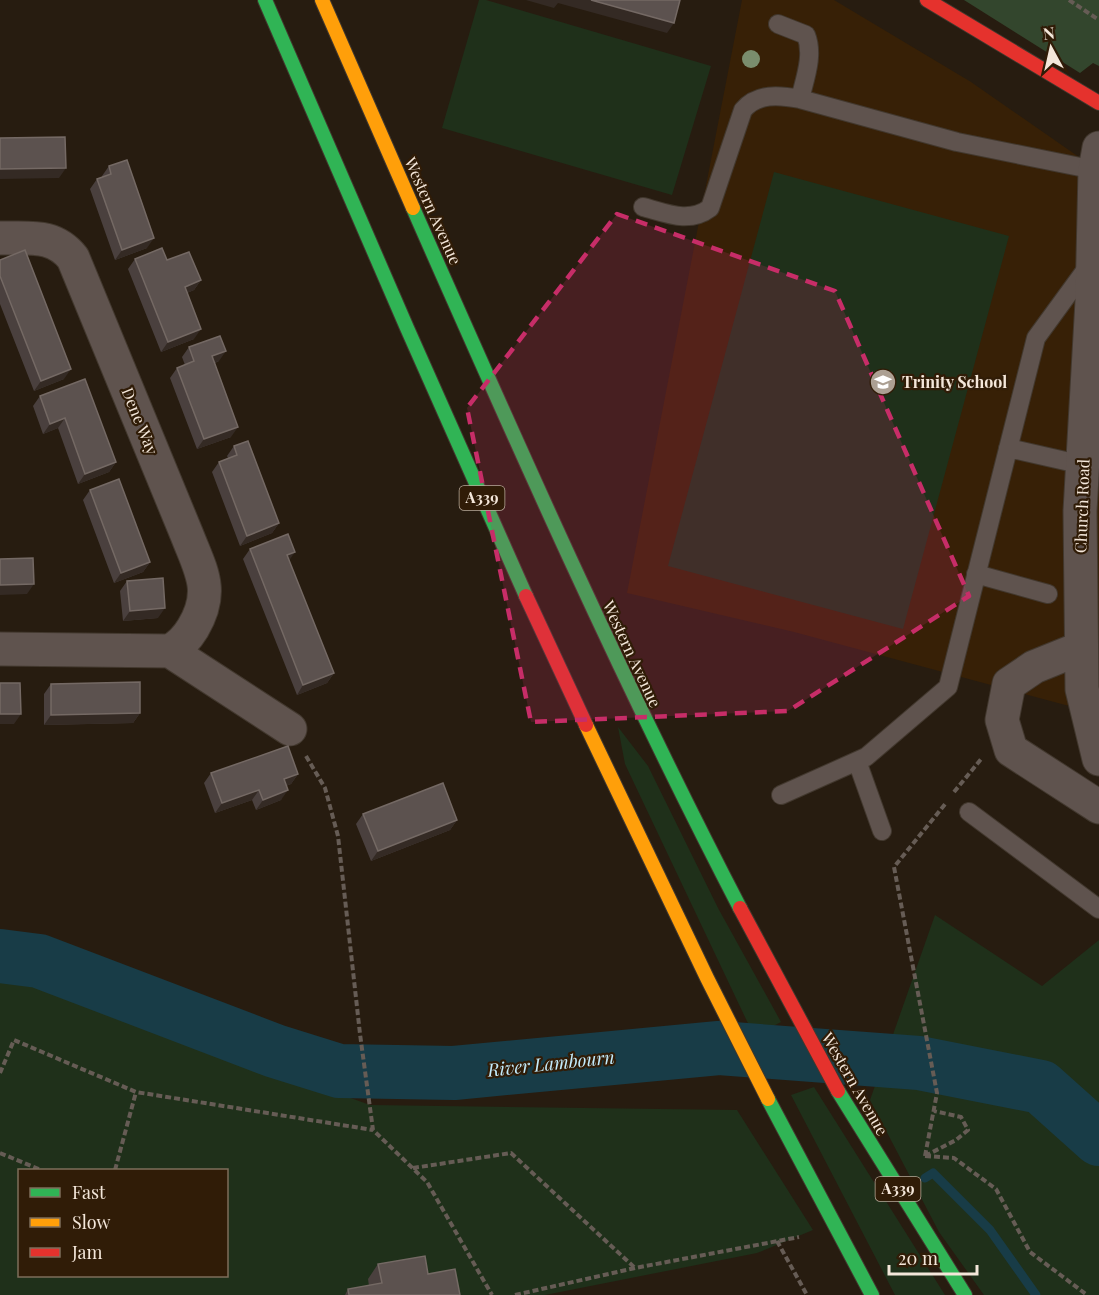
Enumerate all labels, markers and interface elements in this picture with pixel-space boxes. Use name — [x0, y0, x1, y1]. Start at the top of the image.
north arrow — [1021, 18, 1081, 78]
text: N — [1042, 21, 1056, 44]
street label: Western Avenue — [400, 153, 466, 268]
school or university icon: Trinity School — [868, 367, 898, 397]
place label: Trinity School — [902, 371, 1007, 392]
street label: Dene Way — [118, 384, 163, 457]
street label: Church Road — [1069, 459, 1094, 553]
road number: A339 — [460, 486, 504, 510]
street label: Western Avenue — [598, 596, 666, 710]
street label: Western Avenue — [817, 1028, 893, 1139]
water label: River Lambourn — [485, 1044, 616, 1082]
legend — [18, 1169, 228, 1277]
road number: A339 — [876, 1177, 920, 1201]
text: Fast — [72, 1180, 106, 1204]
text: Slow — [72, 1210, 110, 1234]
scale bar — [889, 1238, 978, 1276]
text: Jam — [71, 1240, 102, 1264]
text: 20 m — [898, 1246, 938, 1270]

